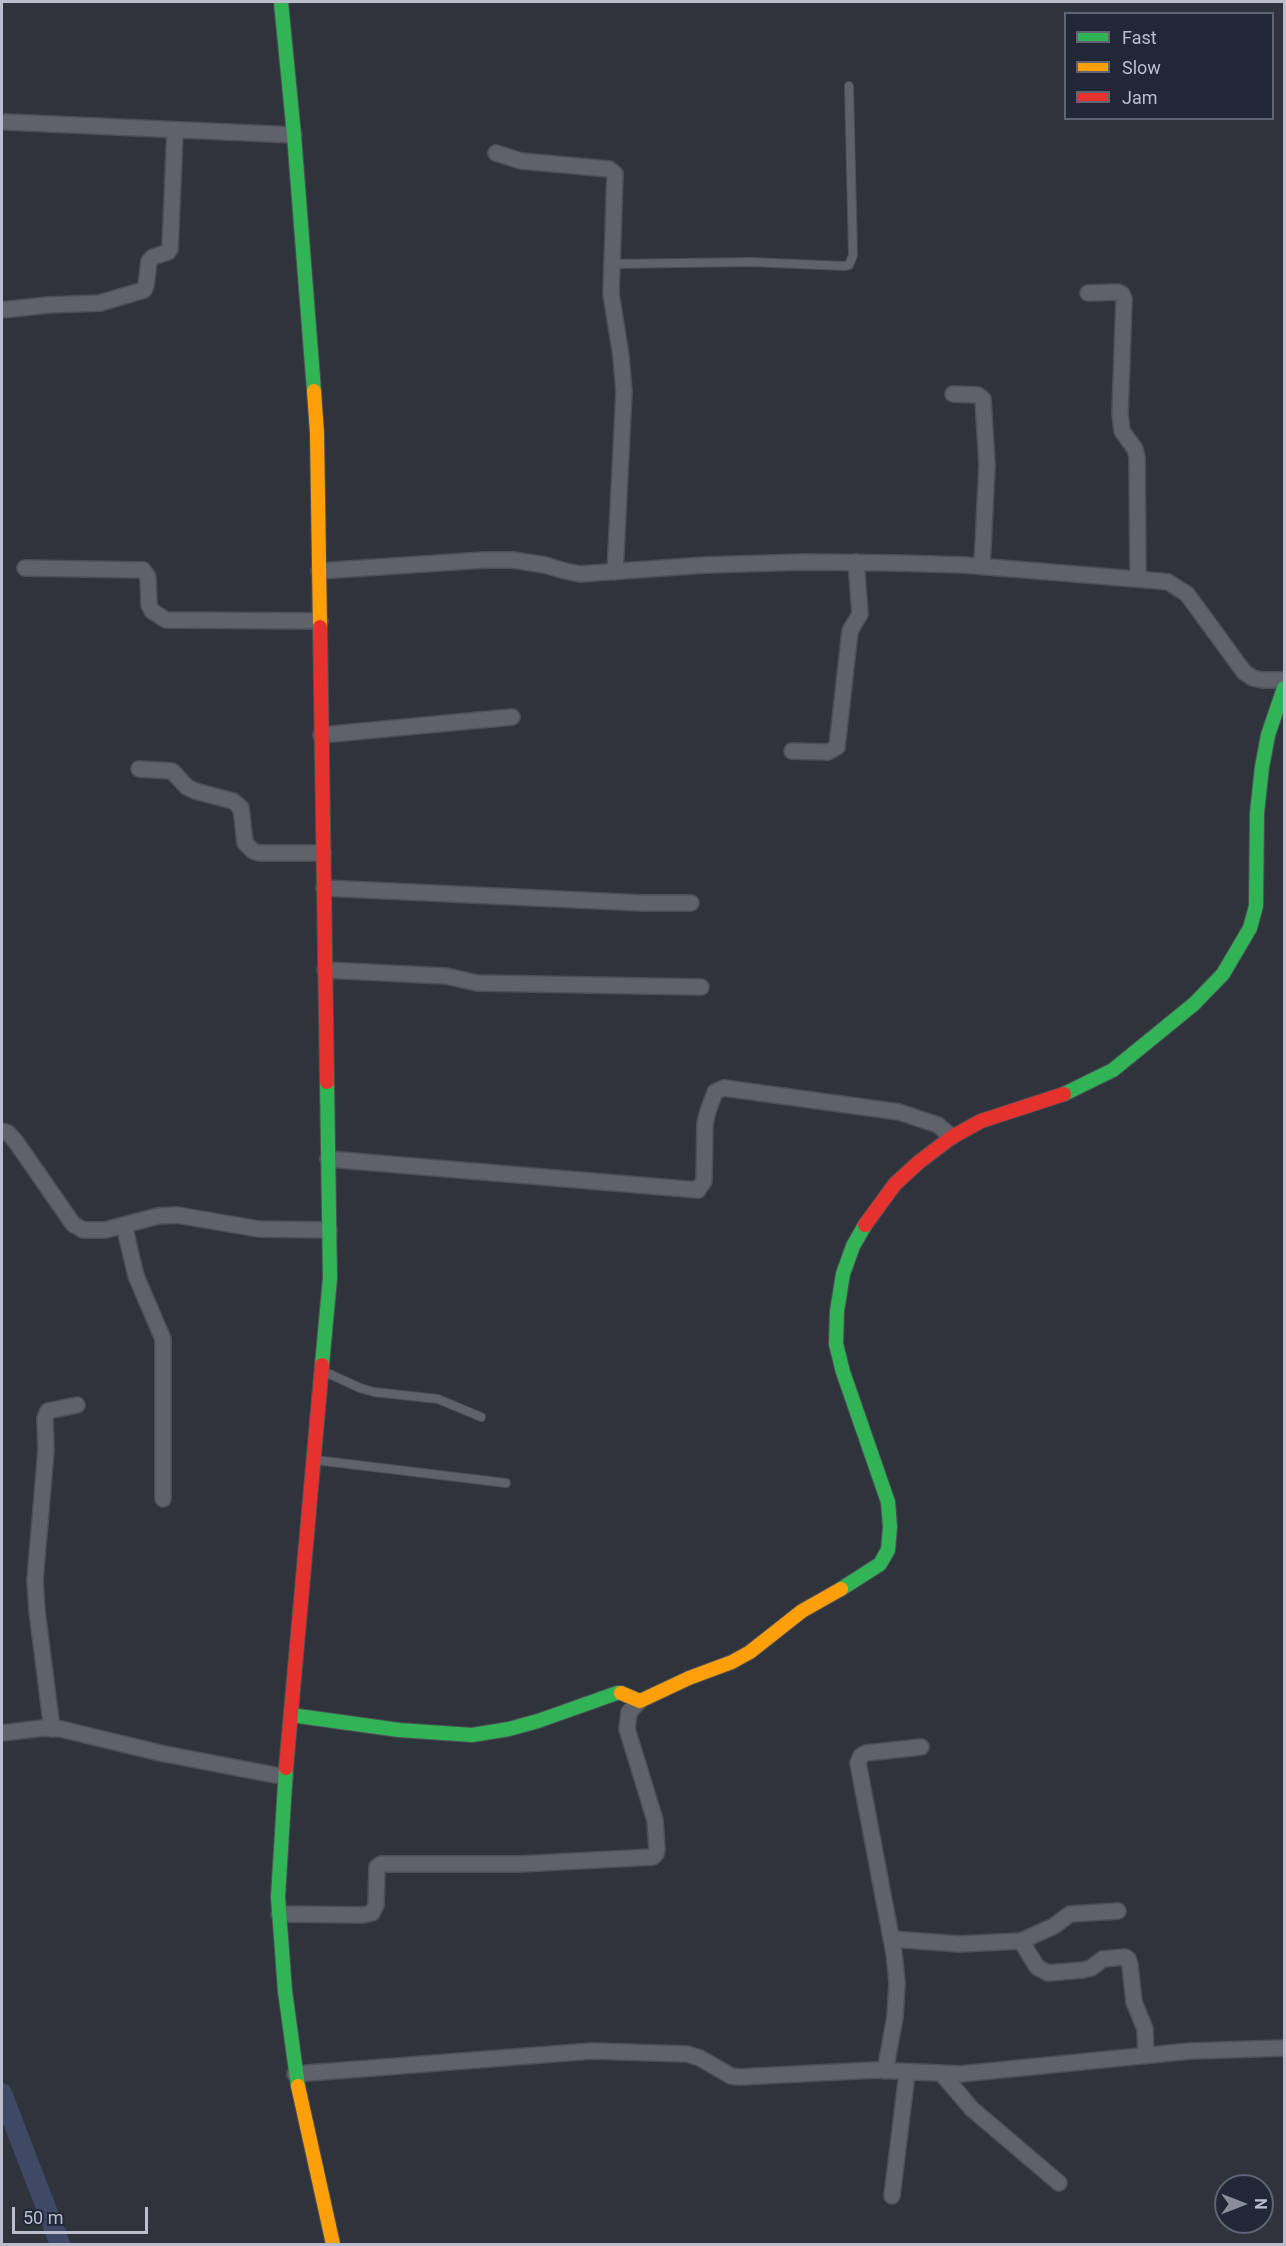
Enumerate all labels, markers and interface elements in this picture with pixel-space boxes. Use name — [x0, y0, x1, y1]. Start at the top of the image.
legend — [1064, 12, 1274, 120]
text: Fast — [1122, 27, 1157, 48]
text: Slow — [1122, 57, 1161, 78]
text: Jam — [1122, 87, 1158, 108]
north arrow — [1214, 2174, 1274, 2234]
scale bar — [15, 2195, 152, 2233]
text: N — [1251, 2198, 1270, 2210]
text: 50 m — [23, 2207, 63, 2228]

